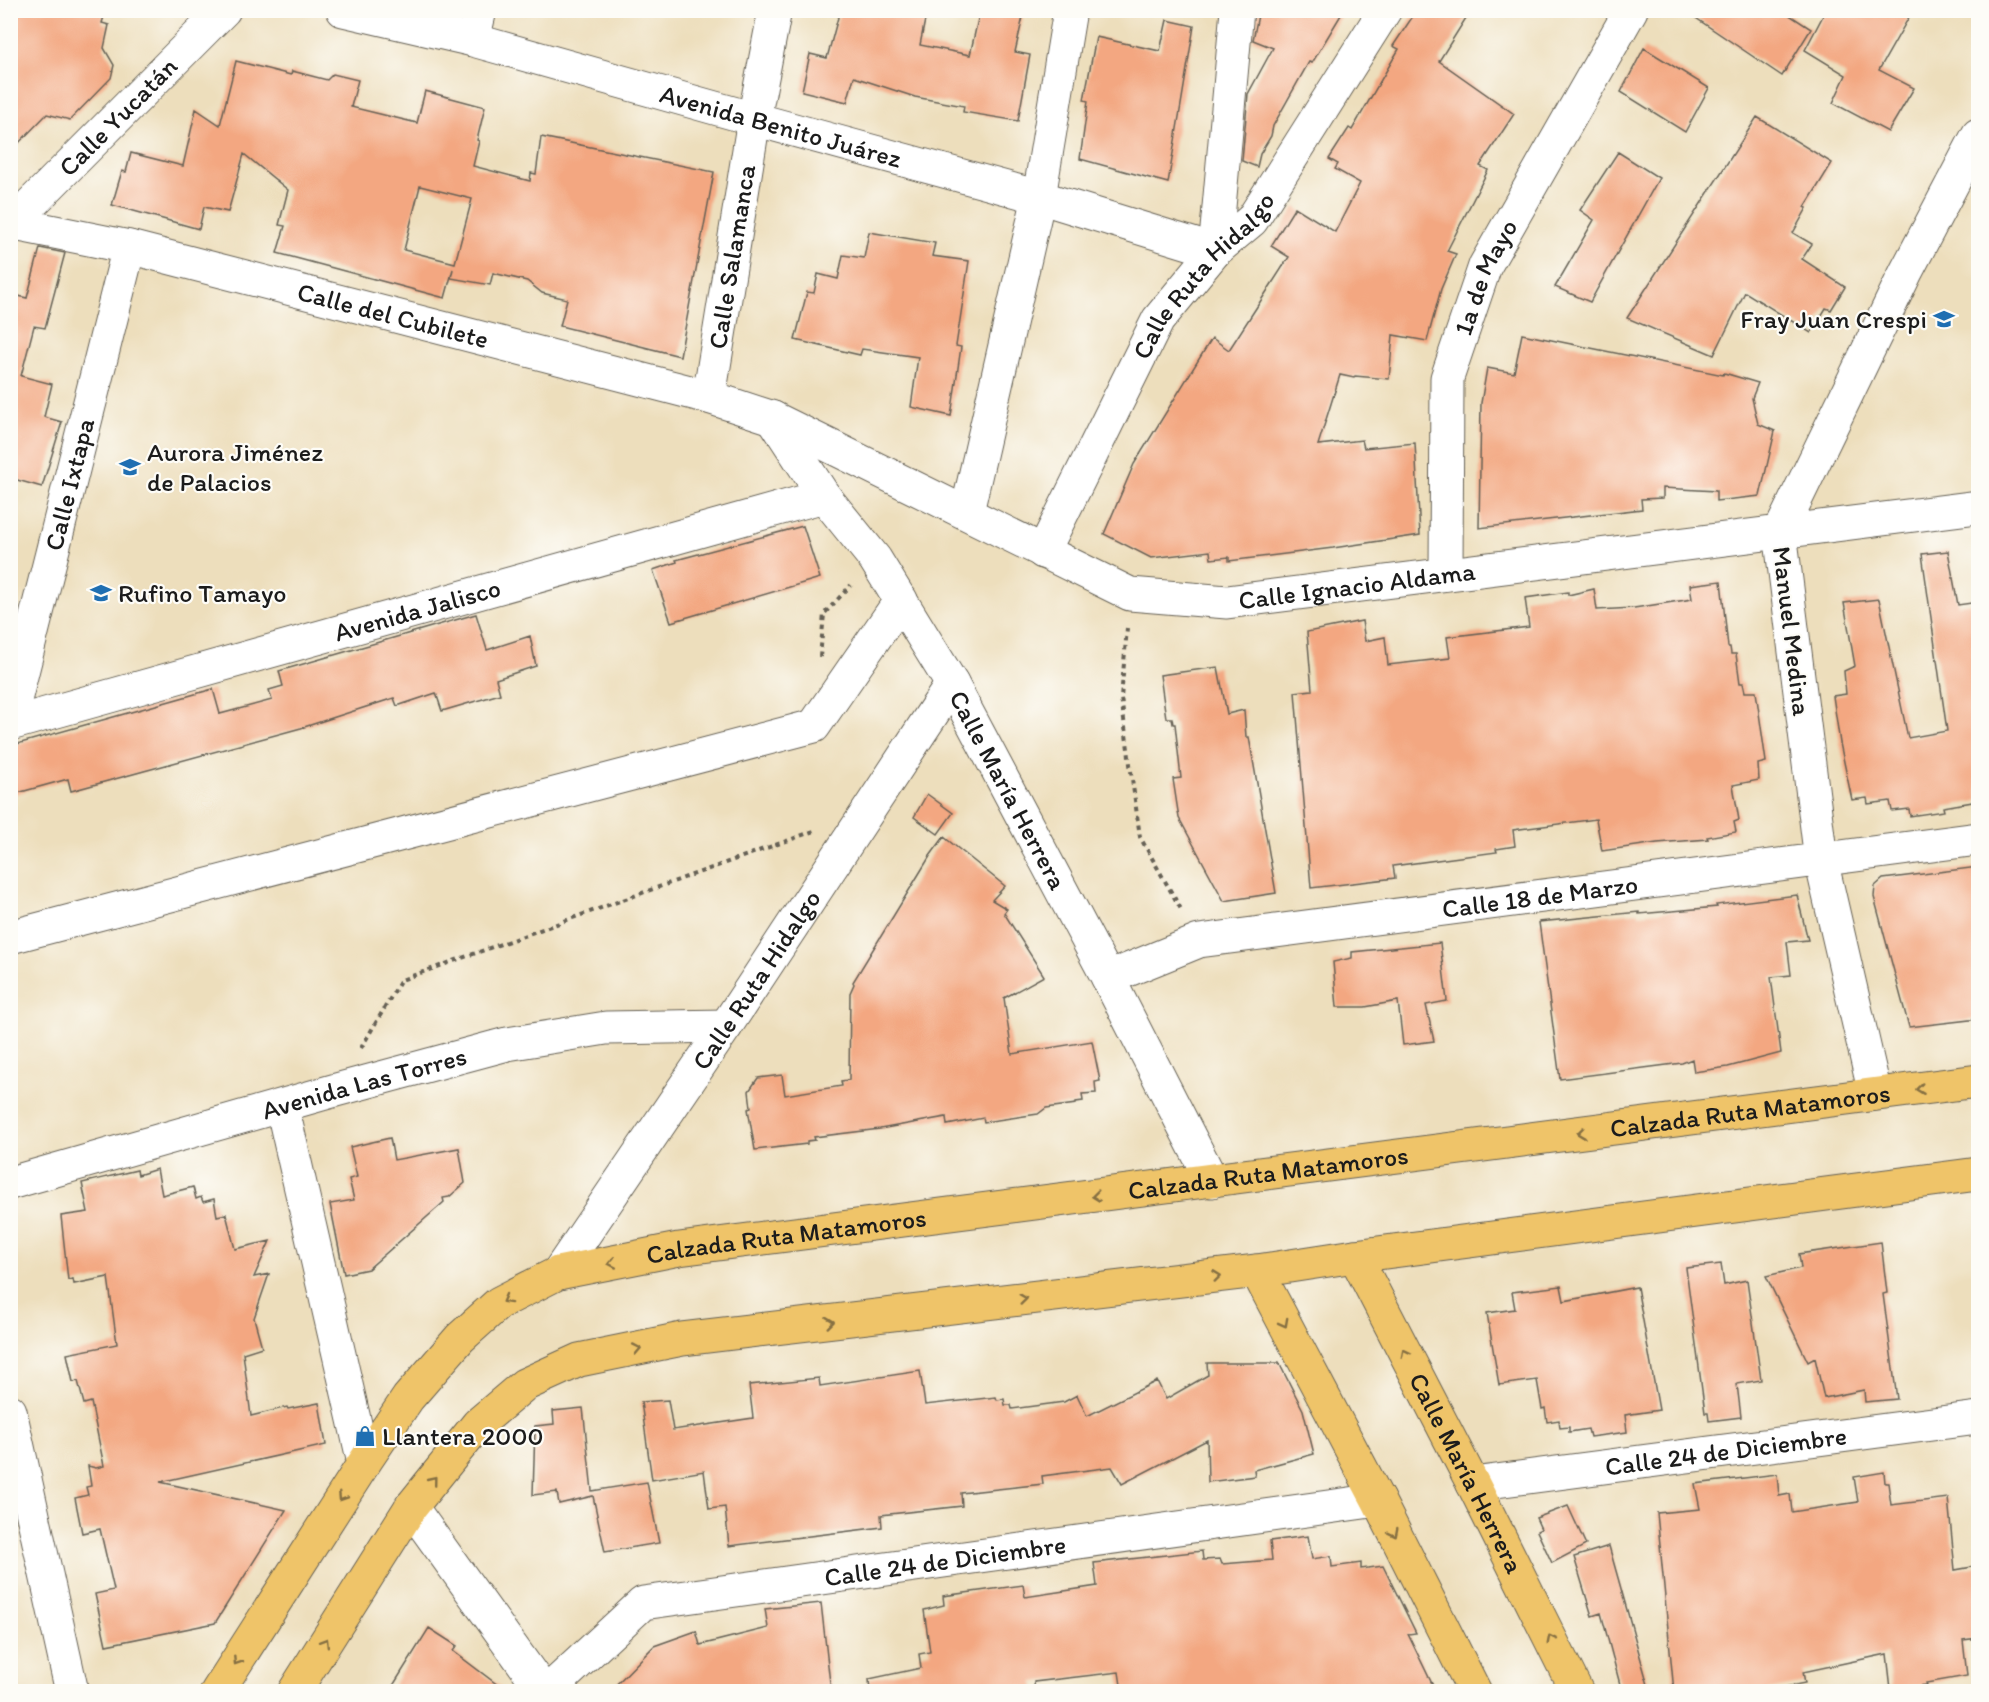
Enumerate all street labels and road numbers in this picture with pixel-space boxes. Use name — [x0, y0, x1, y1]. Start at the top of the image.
street label: Calle Yucatán — [52, 50, 184, 183]
street label: Avenida Benito Juárez — [656, 77, 905, 175]
street label: Calle Salamanca — [701, 162, 762, 351]
street label: Calle Ruta Hidalgo — [1125, 186, 1282, 364]
street label: 1a de Mayo — [1447, 213, 1524, 339]
street label: Calle del Cubilete — [294, 275, 492, 355]
street label: Calle Ixtapa — [37, 414, 101, 554]
street label: Manuel Medina — [1766, 544, 1818, 718]
street label: Calle Ignacio Aldama — [1237, 555, 1477, 616]
street label: Avenida Jalisco — [330, 571, 504, 648]
street label: Calle María Herrera — [942, 685, 1074, 895]
street label: Calle 18 de Marzo — [1440, 868, 1640, 925]
street label: Calle Ruta Hidalgo — [685, 884, 828, 1076]
street label: Avenida Las Torres — [258, 1040, 470, 1126]
street label: Calzada Ruta Matamoros — [1608, 1076, 1892, 1144]
street label: Calzada Ruta Matamoros — [1126, 1139, 1410, 1207]
street label: Calzada Ruta Matamoros — [643, 1201, 928, 1271]
street label: Calle María Herrera — [1402, 1367, 1531, 1579]
street label: Calle 24 de Diciembre — [1603, 1419, 1849, 1483]
street label: Calle 24 de Diciembre — [822, 1528, 1068, 1593]

